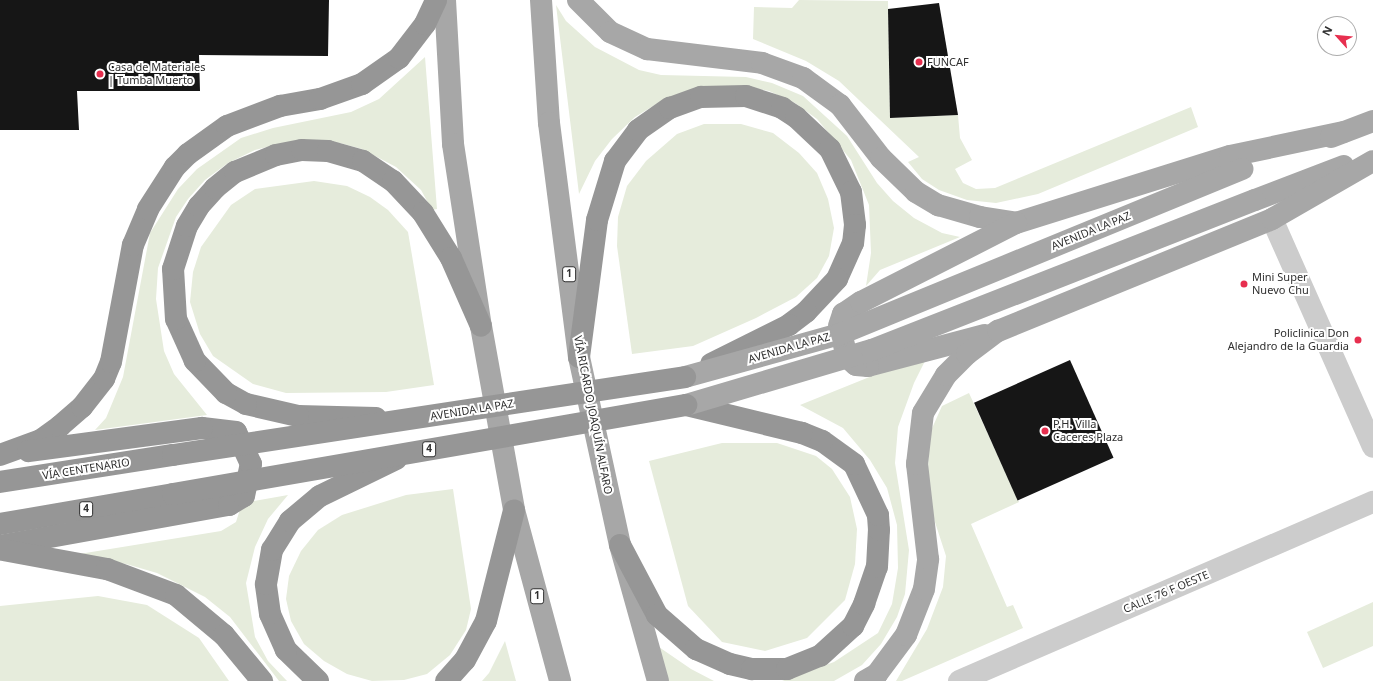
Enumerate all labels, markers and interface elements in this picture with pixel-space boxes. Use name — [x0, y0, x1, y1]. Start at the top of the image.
north arrow — [1317, 16, 1357, 56]
text: N — [1318, 23, 1335, 38]
place label: FUNCAF — [927, 55, 969, 69]
marker: FUNCAF — [914, 57, 924, 67]
place label: Casa de Materiales | Tumba Muerto — [108, 61, 205, 87]
marker: Casa de Materiales | Tumba Muerto — [95, 69, 105, 79]
street label: AVENIDA LA PAZ — [1050, 209, 1132, 253]
road number: 1 — [562, 266, 576, 282]
place label: Mini Super Nuevo Chu — [1252, 271, 1309, 297]
marker: Mini Super Nuevo Chu — [1239, 279, 1249, 289]
place label: Policlinica Don Alejandro de la Guardia — [1228, 327, 1349, 353]
street label: AVENIDA LA PAZ — [747, 330, 831, 366]
street label: VÍA RICARDO JOAQUÍN ALFARO — [571, 334, 615, 496]
marker: Policlinica Don Alejandro de la Guardia — [1352, 334, 1364, 346]
street label: AVENIDA LA PAZ — [429, 397, 515, 423]
place label: P.H. Villa Caceres Plaza — [1053, 418, 1123, 444]
marker: P.H. Villa Caceres Plaza — [1040, 426, 1050, 436]
road number: 4 — [422, 441, 436, 457]
street label: VÍA CENTENARIO — [41, 456, 131, 482]
road number: 4 — [79, 501, 93, 517]
street label: CALLE 76 F OESTE — [1121, 568, 1211, 616]
road number: 1 — [530, 588, 544, 604]

